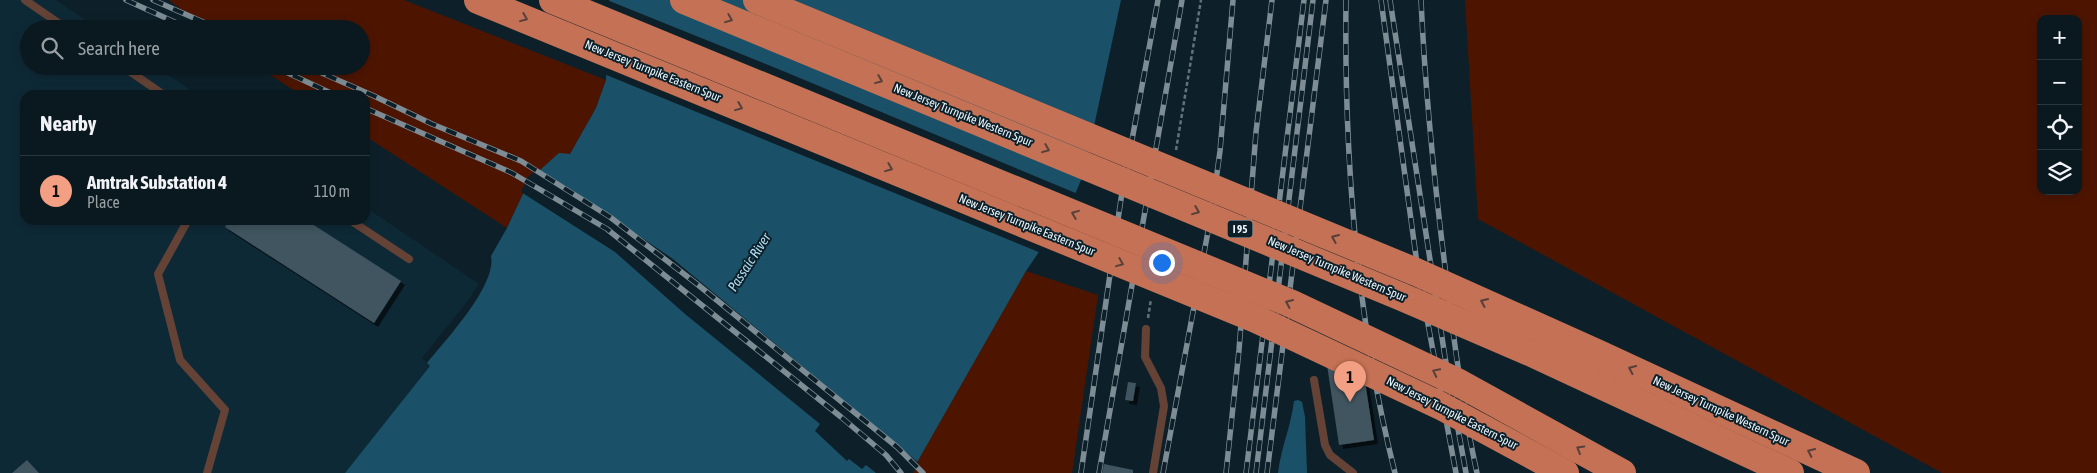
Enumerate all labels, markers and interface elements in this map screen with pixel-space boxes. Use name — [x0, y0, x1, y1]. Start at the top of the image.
one-way arrow — [519, 12, 528, 22]
one-way arrow — [724, 12, 733, 23]
map controls — [2037, 15, 2082, 195]
button: + — [2037, 15, 2082, 60]
search box — [20, 20, 370, 75]
icon: search — [38, 34, 66, 62]
text: Search here — [78, 37, 160, 59]
street label: New Jersey Turnpike Eastern Spur — [583, 37, 723, 105]
button: − — [2037, 60, 2082, 105]
one-way arrow — [874, 74, 883, 85]
street label: New Jersey Turnpike Western Spur — [892, 81, 1035, 149]
one-way arrow — [734, 100, 743, 111]
button: locate — [2037, 105, 2082, 150]
text: Nearby — [40, 111, 96, 135]
one-way arrow — [1041, 142, 1050, 153]
button: layers — [2037, 150, 2082, 195]
one-way arrow — [884, 162, 893, 172]
text: Amtrak Substation 4 — [87, 171, 227, 193]
text: 1 — [52, 182, 60, 200]
text: 110 m — [314, 182, 350, 200]
street label: New Jersey Turnpike Eastern Spur — [957, 191, 1097, 259]
text: Place — [87, 193, 120, 211]
one-way arrow — [1191, 204, 1200, 215]
one-way arrow — [1071, 209, 1080, 220]
road number: I 95 — [1228, 220, 1252, 238]
water label: Passaic River — [724, 229, 774, 294]
one-way arrow — [1331, 233, 1340, 244]
street label: New Jersey Turnpike Western Spur — [1266, 234, 1408, 305]
your location — [1149, 250, 1175, 276]
one-way arrow — [1116, 257, 1124, 267]
one-way arrow — [1480, 298, 1489, 309]
one-way arrow — [1285, 299, 1294, 309]
pin: 1 — [1334, 361, 1366, 402]
one-way arrow — [1628, 365, 1637, 376]
one-way arrow — [1433, 368, 1442, 378]
street label: New Jersey Turnpike Western Spur — [1651, 373, 1792, 449]
street label: New Jersey Turnpike Eastern Spur — [1384, 374, 1520, 452]
one-way arrow — [1576, 445, 1585, 455]
one-way arrow — [1808, 449, 1817, 459]

